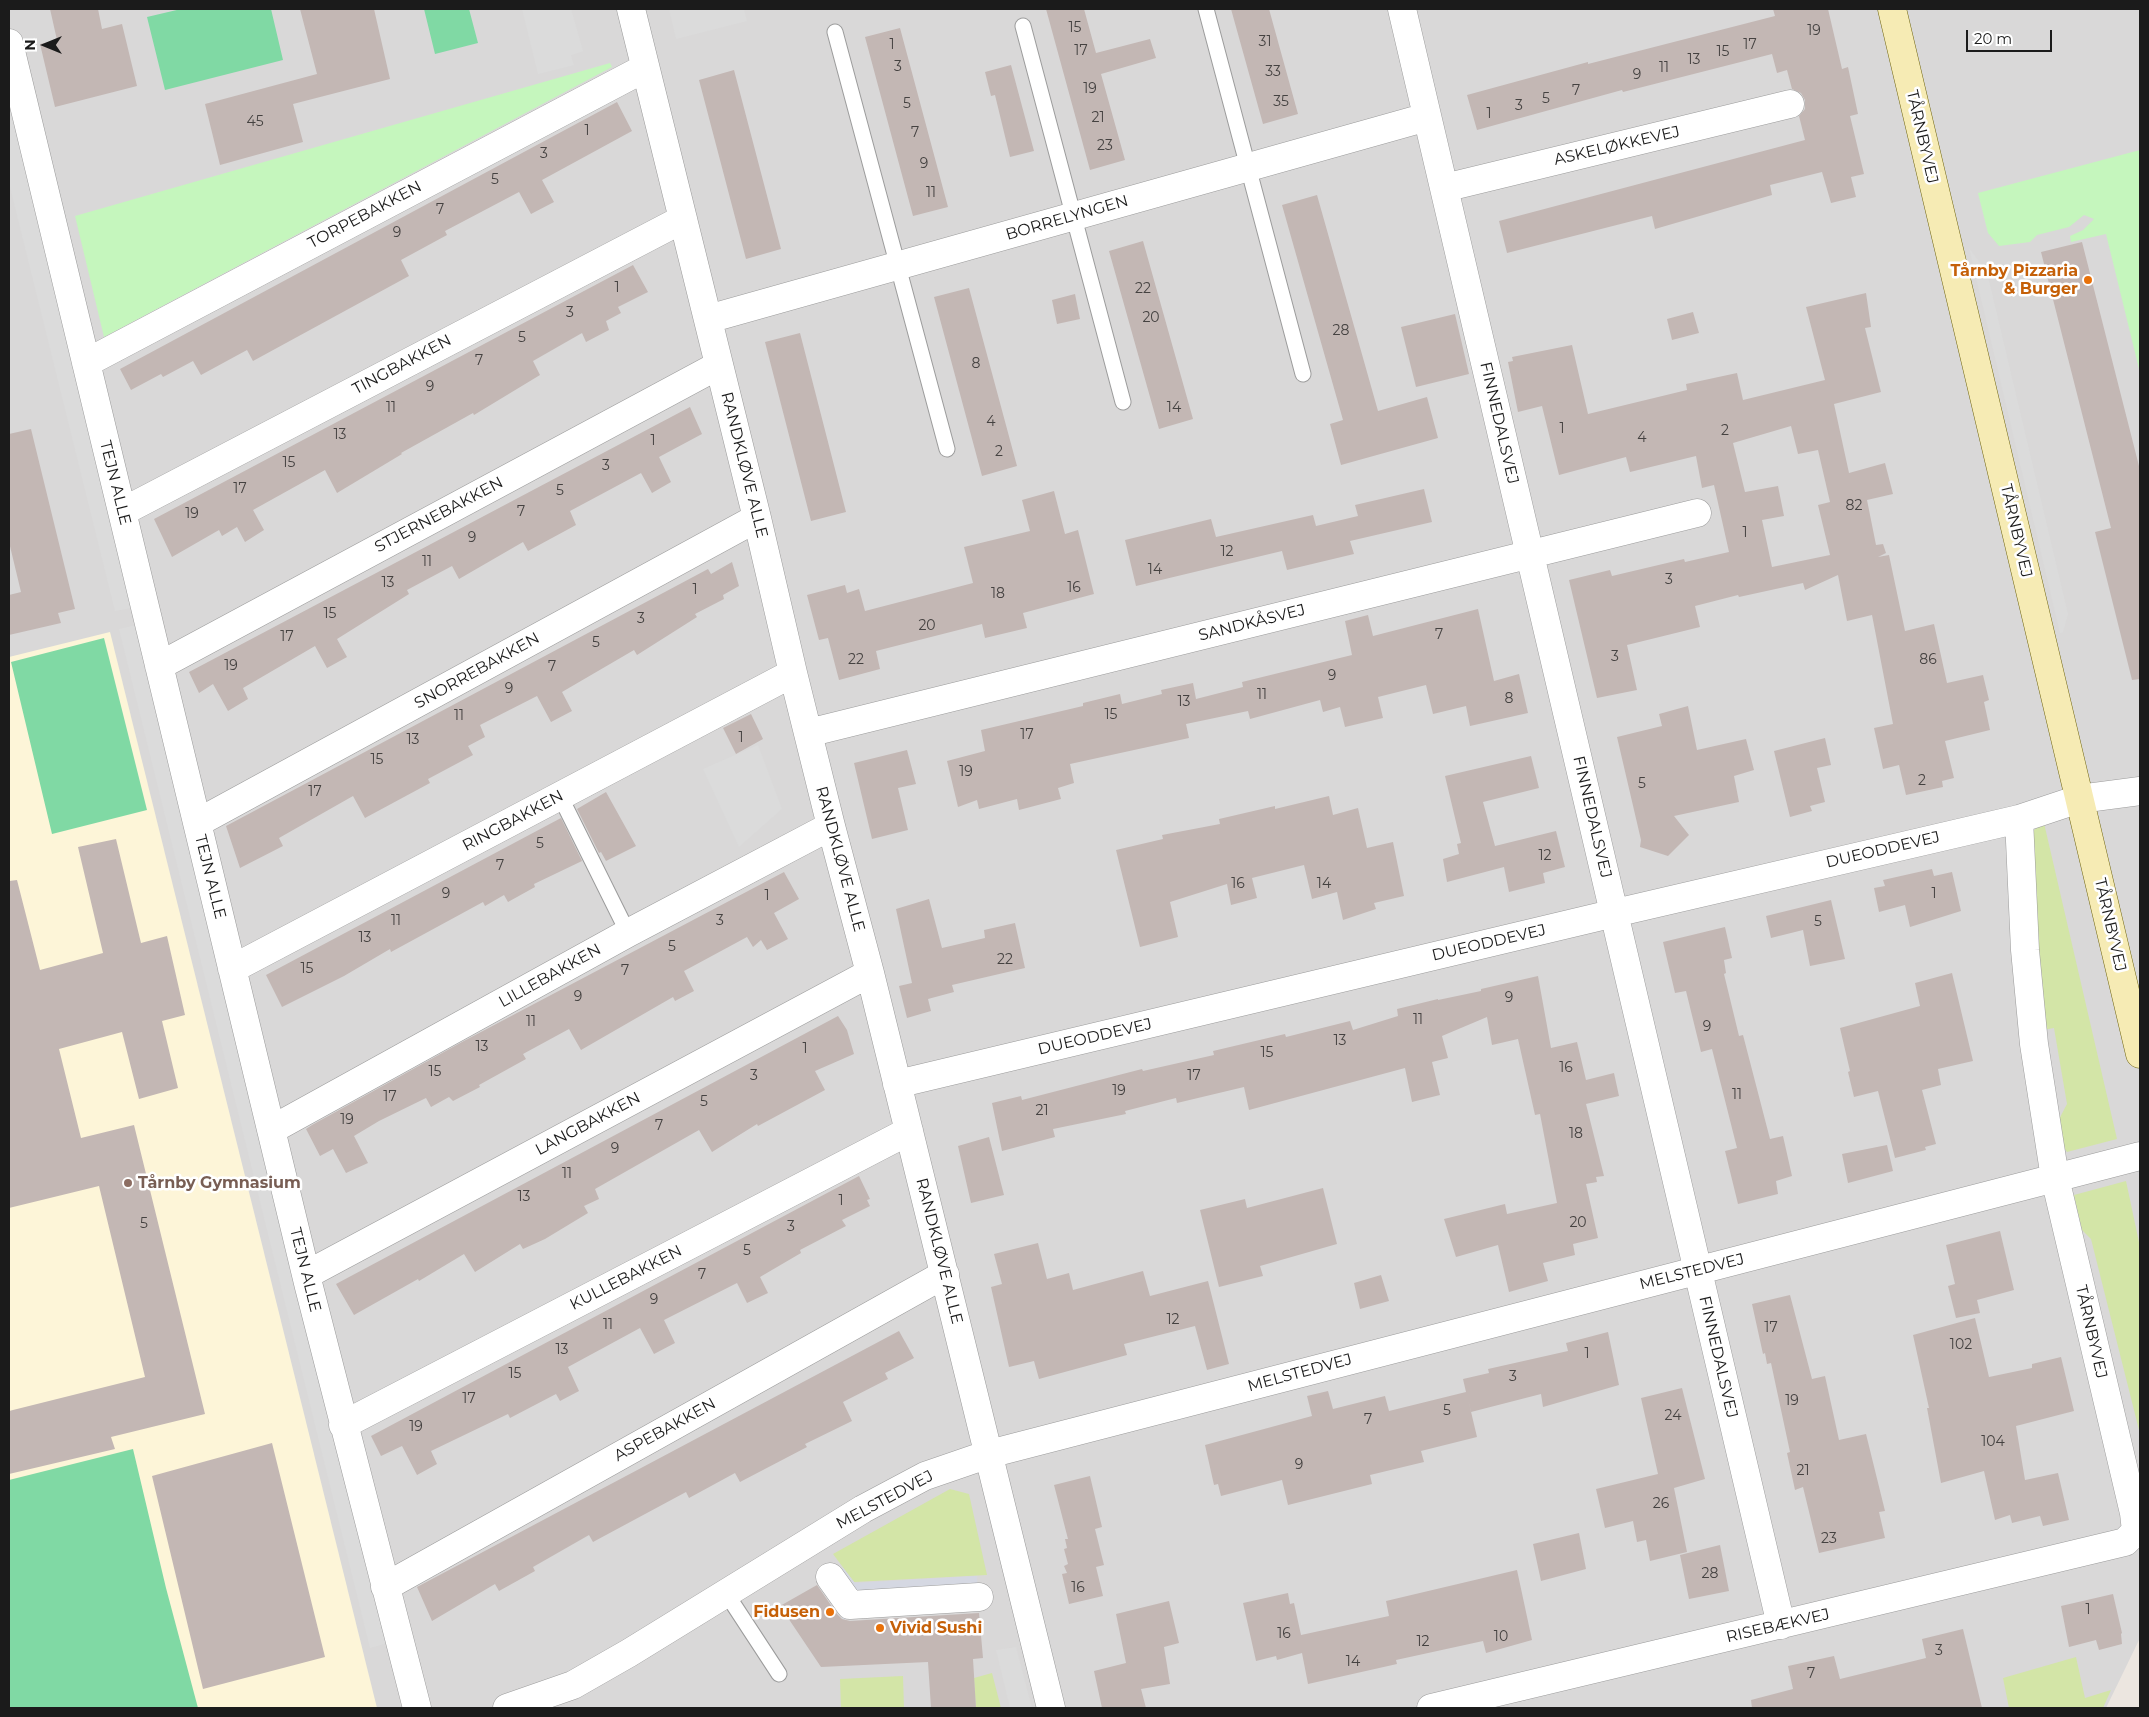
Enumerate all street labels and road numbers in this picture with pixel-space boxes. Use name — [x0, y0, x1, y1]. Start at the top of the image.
street label: TÅRNBYVEJ — [1902, 88, 1942, 186]
street label: ASKELØKKEVEJ — [1552, 122, 1682, 170]
street label: TORPEBAKKEN — [305, 177, 425, 253]
street label: BORRELYNGEN — [1004, 191, 1130, 245]
street label: TINGBAKKEN — [349, 331, 455, 399]
street label: FINNEDALSVEJ — [1476, 360, 1522, 486]
street label: RANDKLØVE ALLE — [717, 390, 771, 540]
street label: TEJN ALLE — [95, 439, 135, 527]
street label: STJERNEBAKKEN — [372, 473, 506, 557]
street label: TÅRNBYVEJ — [1996, 482, 2036, 580]
street label: SANDKÅSVEJ — [1197, 600, 1307, 646]
street label: SNORREBAKKEN — [411, 629, 543, 713]
street label: FINNEDALSVEJ — [1569, 754, 1615, 880]
street label: RANDKLØVE ALLE — [811, 784, 869, 934]
street label: RINGBAKKEN — [459, 786, 567, 856]
street label: DUEODDEVEJ — [1824, 828, 1942, 872]
street label: TEJN ALLE — [190, 833, 230, 921]
street label: TÅRNBYVEJ — [2090, 876, 2130, 974]
street label: DUEODDEVEJ — [1430, 921, 1548, 965]
street label: LILLEBAKKEN — [496, 940, 604, 1012]
street label: DUEODDEVEJ — [1036, 1015, 1154, 1059]
street label: LANGBAKKEN — [532, 1088, 644, 1160]
street label: RANDKLØVE ALLE — [912, 1176, 966, 1326]
street label: TEJN ALLE — [285, 1226, 325, 1314]
street label: KULLEBAKKEN — [567, 1241, 685, 1315]
street label: MELSTEDVEJ — [1638, 1250, 1746, 1294]
street label: TÅRNBYVEJ — [2071, 1283, 2111, 1381]
street label: FINNEDALSVEJ — [1695, 1294, 1741, 1420]
street label: MELSTEDVEJ — [1246, 1350, 1354, 1396]
street label: ASPEBAKKEN — [611, 1394, 719, 1466]
street label: MELSTEDVEJ — [833, 1466, 937, 1534]
street label: RISEBÆKVEJ — [1724, 1605, 1832, 1647]

